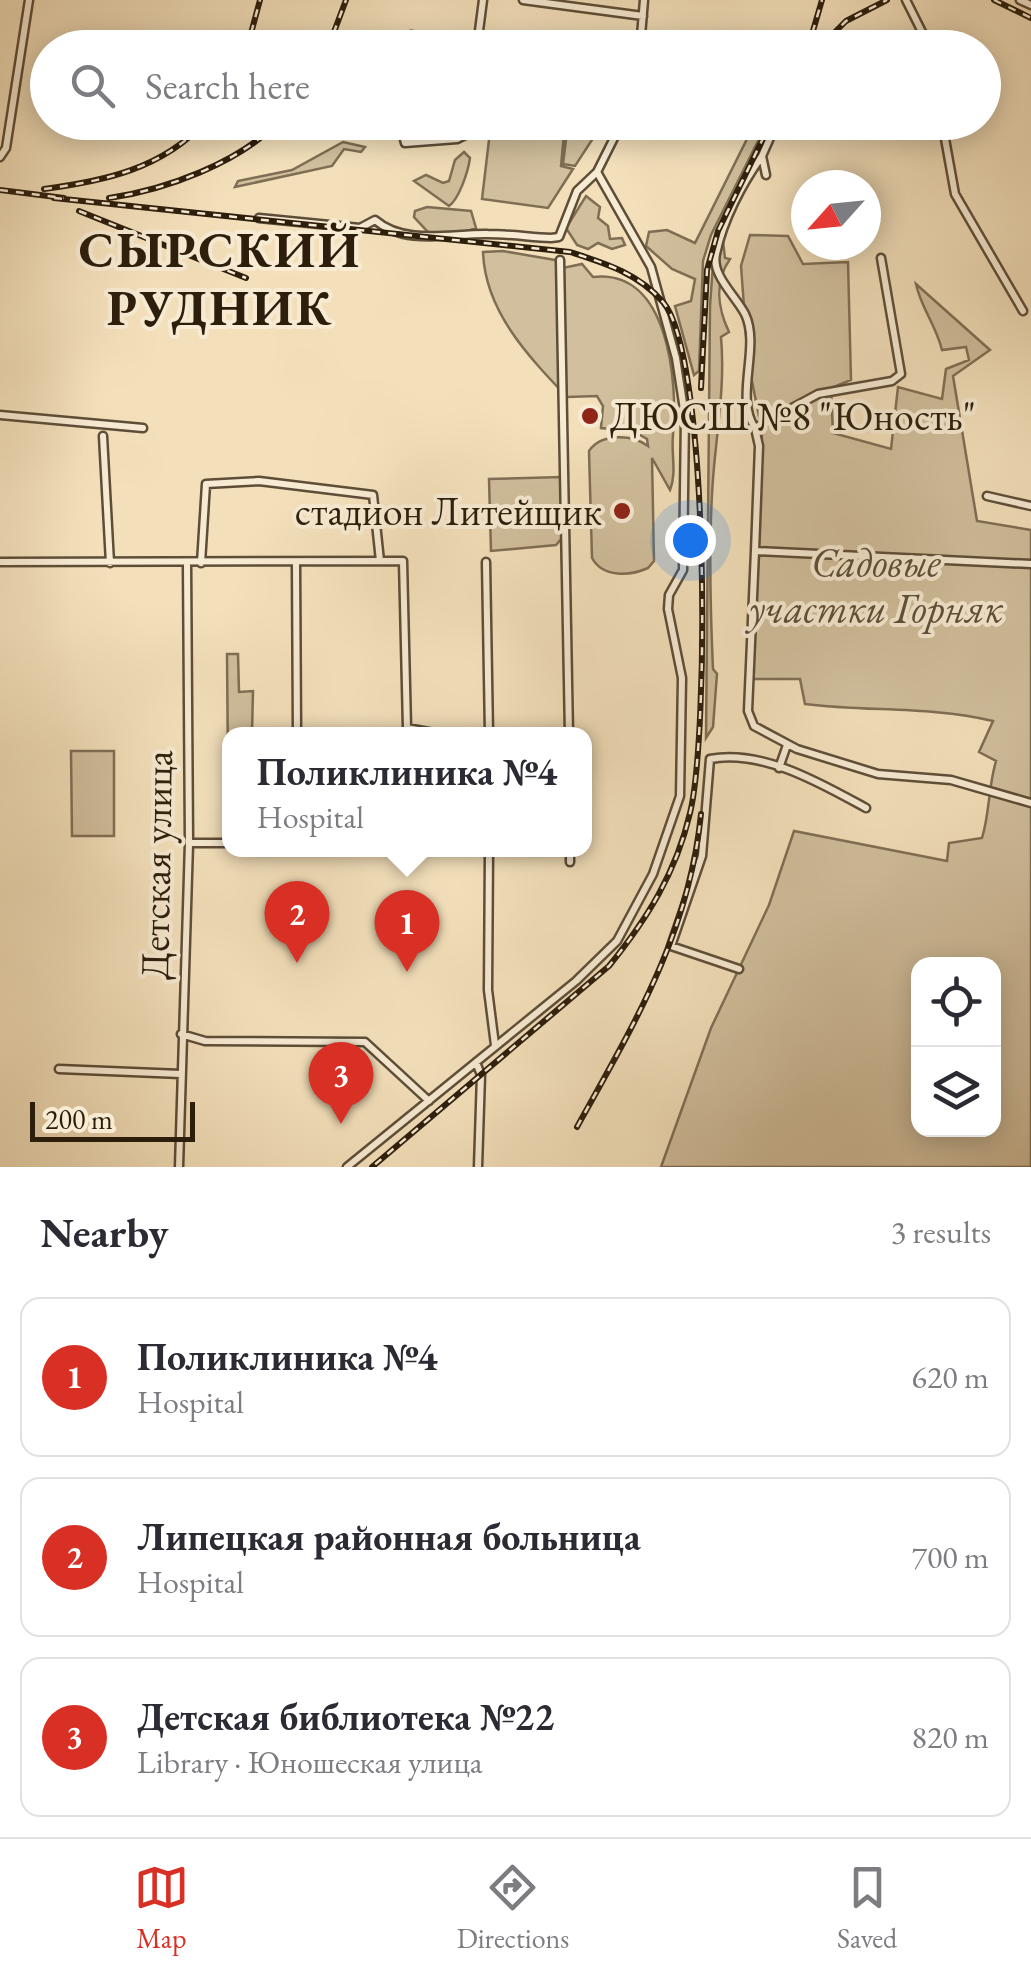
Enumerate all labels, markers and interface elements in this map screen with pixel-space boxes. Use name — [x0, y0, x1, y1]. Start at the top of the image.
search box — [30, 30, 1001, 140]
icon: search — [65, 58, 120, 113]
text: Search here — [145, 61, 310, 110]
north arrow — [791, 170, 881, 260]
district label: СЫРСКИЙ РУДНИК — [78, 217, 362, 340]
place label: ДЮСШ №8 "Юность" — [610, 390, 976, 442]
marker: ДЮСШ №8 "Юность" — [579, 405, 601, 427]
place label: стадион Литейщик — [295, 485, 602, 537]
marker: стадион Литейщик — [611, 500, 633, 522]
your location — [665, 515, 716, 566]
park label: Садовые участки Горняк — [745, 536, 1004, 634]
popup — [222, 727, 592, 857]
text: Поликлиника №4 — [257, 747, 557, 796]
street label: Детская улица — [128, 750, 184, 980]
text: Hospital — [257, 796, 364, 838]
pin: 2 — [264, 880, 330, 963]
pin: 1 — [374, 890, 440, 972]
map controls — [911, 957, 1001, 1137]
button: locate — [911, 957, 1001, 1047]
pin: 3 — [308, 1042, 374, 1124]
button: layers — [911, 1047, 1001, 1137]
scale bar — [30, 1097, 195, 1142]
text: 200 m — [45, 1101, 113, 1137]
text: Nearby — [40, 1205, 169, 1260]
text: 3 results — [891, 1211, 991, 1253]
text: Поликлиника №4 — [137, 1332, 437, 1381]
text: 1 — [66, 1356, 83, 1398]
text: 620 m — [912, 1356, 989, 1398]
text: Hospital — [137, 1381, 244, 1423]
text: Липецкая районная больница — [137, 1512, 641, 1561]
text: 2 — [66, 1536, 83, 1578]
text: 700 m — [912, 1536, 989, 1578]
text: Hospital — [137, 1561, 244, 1603]
text: Детская библиотека №22 — [137, 1692, 554, 1741]
text: 3 — [66, 1716, 83, 1758]
text: 820 m — [912, 1716, 989, 1758]
text: Library · Юношеская улица — [137, 1741, 483, 1783]
tab: Map — [134, 1860, 189, 1956]
tab: Directions — [457, 1860, 569, 1956]
tab: Saved — [837, 1860, 897, 1956]

